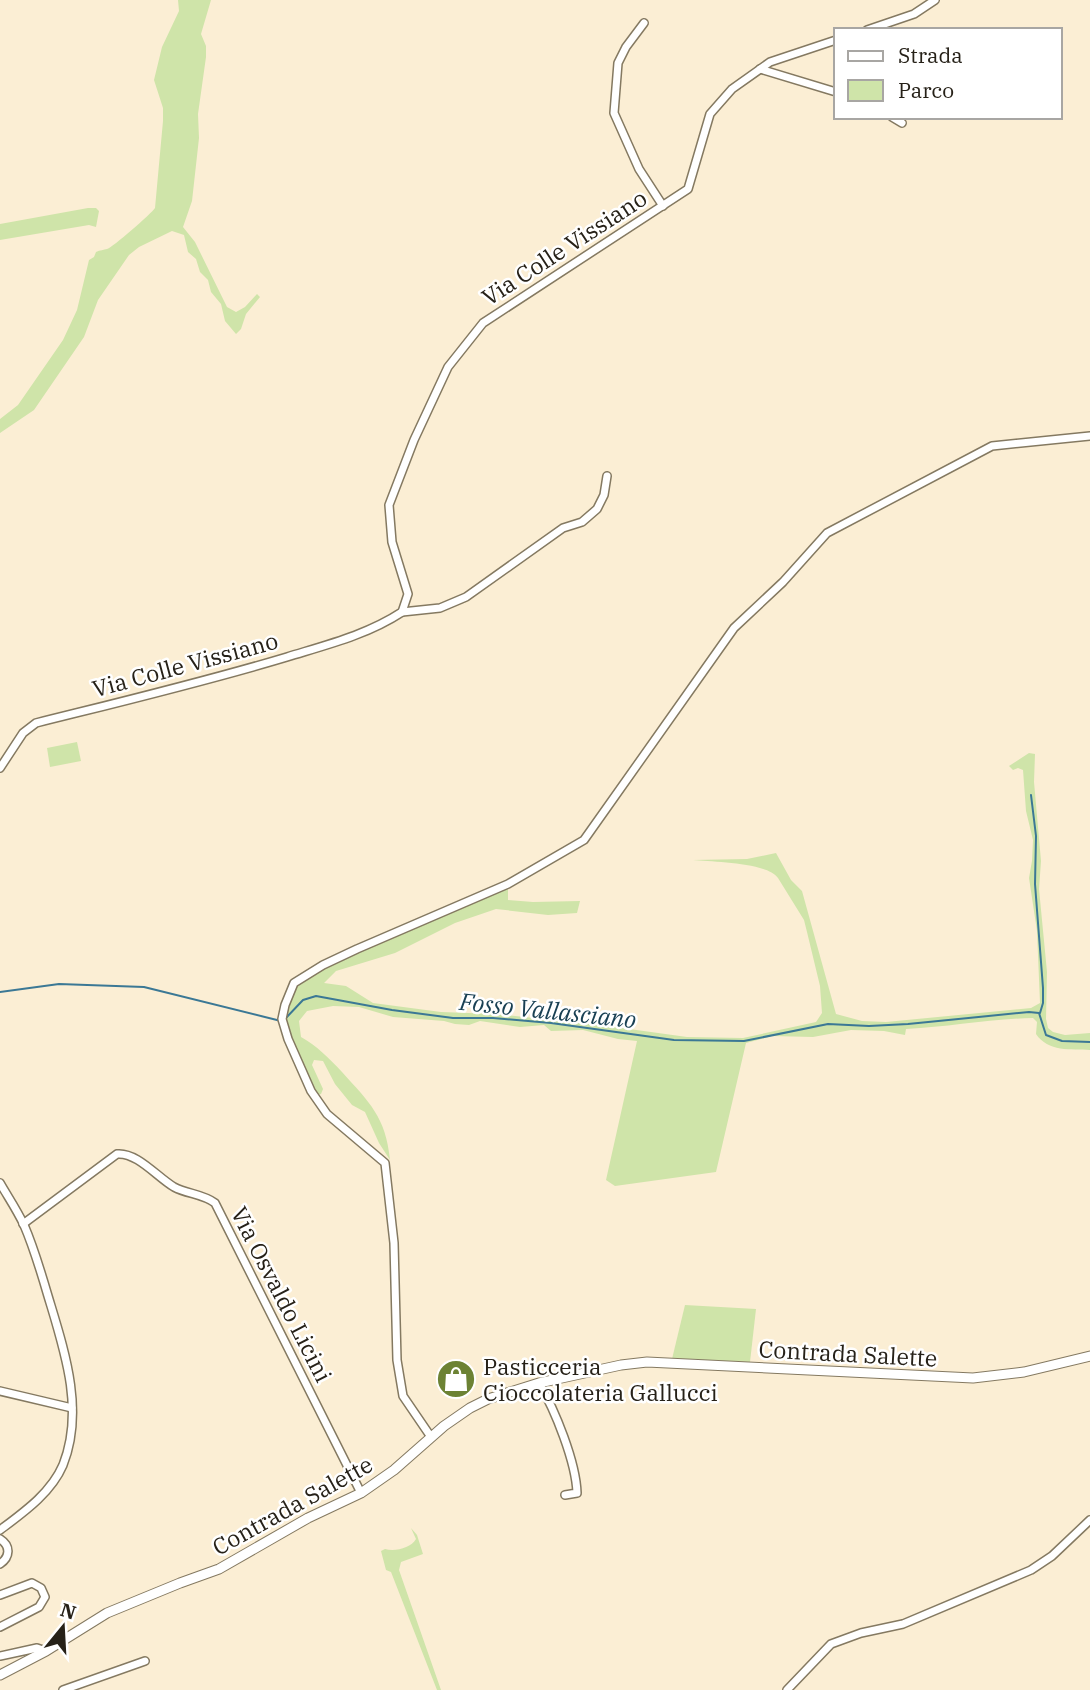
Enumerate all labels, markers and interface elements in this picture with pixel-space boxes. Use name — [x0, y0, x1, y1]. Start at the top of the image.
legend — [834, 28, 1062, 119]
text: Strada — [898, 41, 963, 69]
text: Parco — [898, 76, 954, 104]
street label: Via Colle Vissiano — [476, 182, 652, 312]
street label: Via Colle Vissiano — [89, 625, 281, 703]
water label: Fosso Vallasciano — [457, 985, 638, 1035]
street label: Via Osvaldo Licini — [225, 1201, 339, 1387]
street label: Contrada Salette — [758, 1333, 938, 1373]
place label: Pasticceria Cioccolateria Gallucci — [483, 1351, 718, 1407]
shop icon: Pasticceria Cioccolateria Gallucci — [435, 1358, 477, 1400]
street label: Contrada Salette — [207, 1449, 377, 1561]
north arrow — [28, 1592, 98, 1662]
text: N — [57, 1597, 79, 1625]

